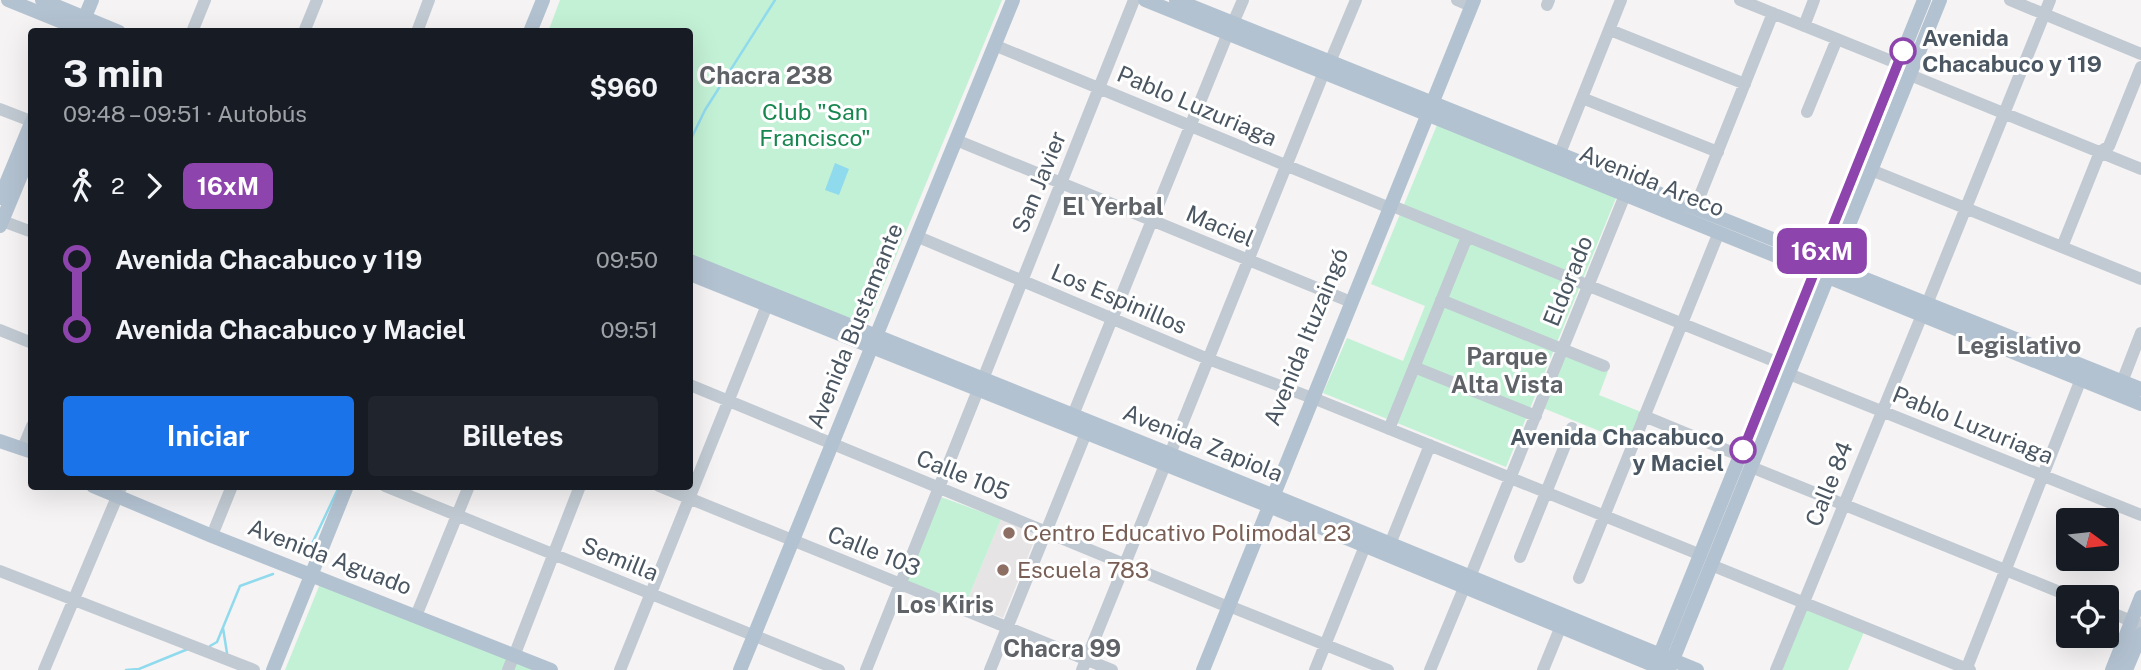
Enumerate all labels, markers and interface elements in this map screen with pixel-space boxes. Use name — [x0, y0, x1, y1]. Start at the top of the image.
place label: Avenida Chacabuco y 119 — [1922, 24, 2102, 77]
marker: Avenida Chacabuco y 119 — [1890, 38, 1916, 64]
text: 3 min — [63, 51, 164, 96]
street label: Pablo Luzuriaga — [1113, 60, 1281, 151]
district label: Chacra 238 — [699, 61, 833, 89]
text: $960 — [589, 72, 658, 103]
park label: Club "San Francisco" — [759, 98, 871, 151]
text: 09:48 – 09:51 · Autobús — [63, 100, 307, 127]
street label: San Javier — [1006, 127, 1071, 237]
street label: Avenida Areco — [1576, 139, 1729, 222]
icon: walk — [63, 167, 101, 205]
icon: forward — [135, 167, 173, 205]
text: 2 — [111, 172, 125, 199]
text: 16xM — [197, 172, 259, 200]
district label: El Yerbal — [1062, 192, 1164, 220]
street label: Maciel — [1182, 199, 1258, 252]
street label: Avenida Bustamante — [801, 219, 908, 432]
line badge: 16xM — [1773, 228, 1871, 274]
street label: Eldorado — [1537, 232, 1598, 330]
text: 16xM — [1791, 237, 1853, 265]
text: Avenida Chacabuco y 119 — [115, 244, 422, 275]
street label: Avenida Ituzaingó — [1258, 244, 1353, 429]
text: 09:50 — [596, 246, 658, 273]
street label: Los Espinillos — [1047, 258, 1191, 339]
text: Avenida Chacabuco y Maciel — [115, 314, 466, 345]
text: 09:51 — [600, 316, 658, 343]
district label: Legislativo — [1957, 331, 2081, 359]
district label: Parque Alta Vista — [1451, 342, 1563, 398]
street label: Pablo Luzuriaga — [1889, 380, 2058, 469]
button: Iniciar — [63, 396, 354, 476]
button: Billetes — [368, 396, 658, 476]
street label: Avenida Zapiola — [1119, 398, 1287, 487]
place label: Avenida Chacabuco y Maciel — [1510, 423, 1724, 476]
marker: Avenida Chacabuco y Maciel — [1730, 437, 1756, 463]
street label: Calle 84 — [1799, 437, 1858, 530]
street label: Calle 105 — [913, 444, 1014, 505]
north arrow — [2056, 508, 2119, 570]
map controls — [2056, 508, 2119, 648]
street label: Avenida Aguado — [245, 513, 416, 600]
place label: Centro Educativo Polimodal 23 — [1023, 519, 1351, 546]
street label: Calle 103 — [824, 520, 925, 581]
marker: Centro Educativo Polimodal 23 — [1001, 525, 1017, 541]
street label: Semilla — [578, 531, 663, 586]
place label: Escuela 783 — [1017, 556, 1149, 583]
marker: Escuela 783 — [995, 562, 1011, 578]
button: locate — [2056, 585, 2119, 648]
district label: Los Kiris — [896, 590, 994, 618]
district label: Chacra 99 — [1003, 634, 1121, 662]

